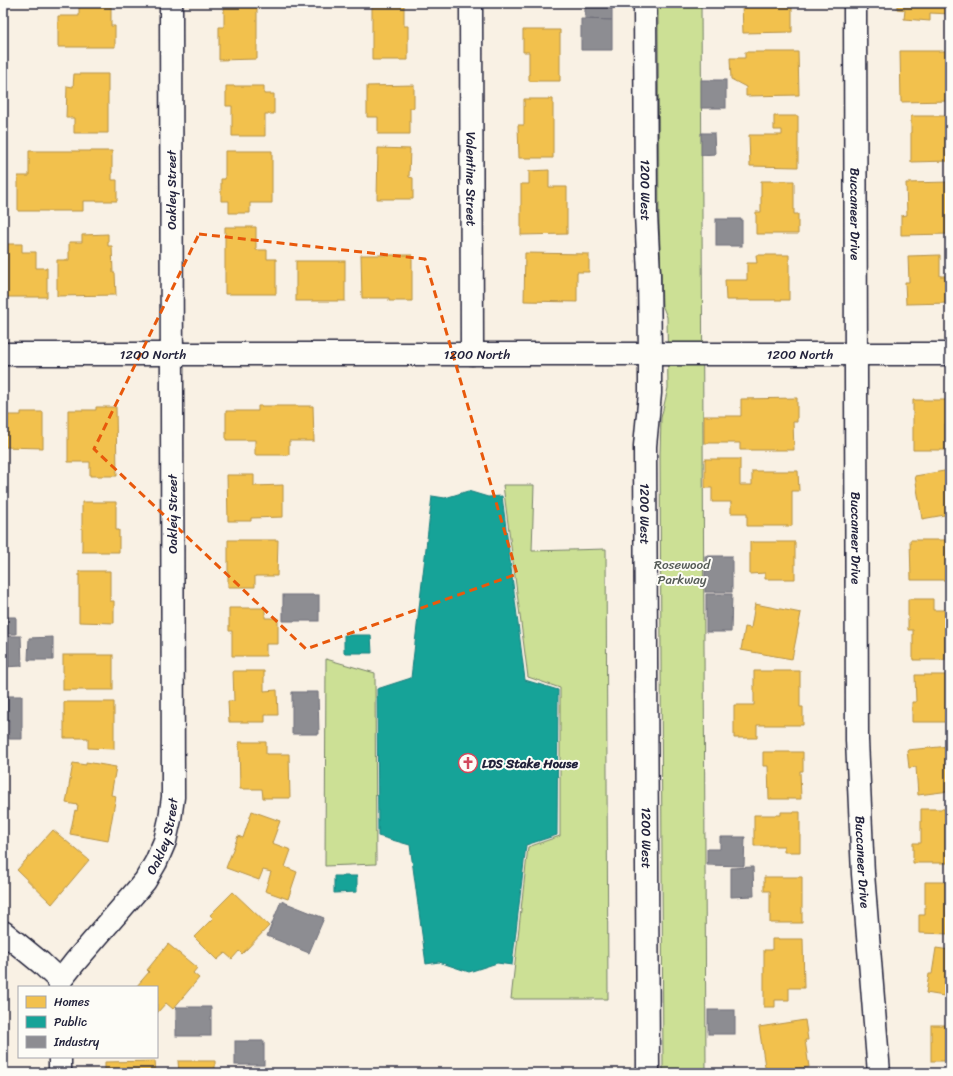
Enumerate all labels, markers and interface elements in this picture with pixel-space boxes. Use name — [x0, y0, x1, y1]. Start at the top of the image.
street label: Valentine Street — [460, 132, 483, 227]
street label: Oakley Street — [160, 149, 183, 230]
street label: 1200 West — [634, 159, 658, 222]
street label: Buccaneer Drive — [844, 168, 867, 260]
street label: 1200 North — [120, 343, 186, 366]
street label: 1200 North — [444, 343, 510, 366]
street label: 1200 North — [767, 343, 833, 366]
street label: Oakley Street — [161, 473, 184, 554]
street label: 1200 West — [634, 483, 657, 545]
street label: Buccaneer Drive — [845, 492, 868, 584]
park label: Rosewood Parkway — [654, 553, 711, 591]
church icon: LDS Stake House — [457, 752, 479, 774]
place label: LDS Stake House — [482, 752, 578, 775]
street label: Oakley Street — [139, 796, 184, 879]
street label: 1200 West — [635, 807, 659, 869]
street label: Buccaneer Drive — [849, 815, 877, 909]
legend — [18, 986, 158, 1058]
text: Homes — [54, 991, 90, 1013]
text: Public — [54, 1011, 87, 1033]
text: Industry — [53, 1031, 100, 1053]

